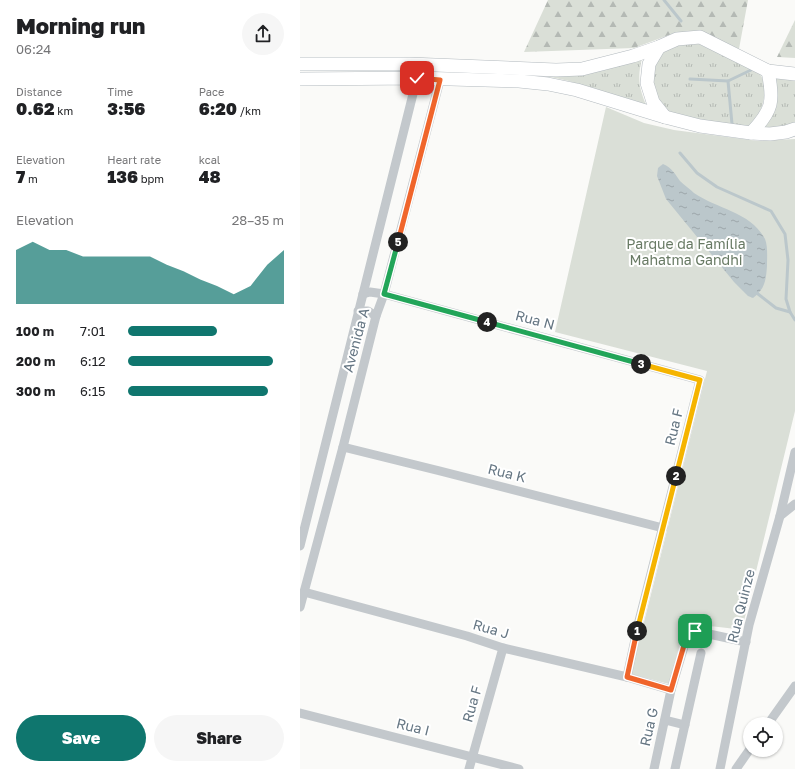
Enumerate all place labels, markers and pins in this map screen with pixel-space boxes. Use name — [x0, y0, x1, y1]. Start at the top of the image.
pin — [400, 61, 434, 95]
pin: 5 — [388, 232, 408, 252]
pin: 4 — [477, 312, 497, 332]
pin: 3 — [631, 354, 651, 374]
pin: 2 — [666, 466, 686, 486]
pin — [678, 614, 712, 648]
pin: 1 — [627, 621, 647, 641]

